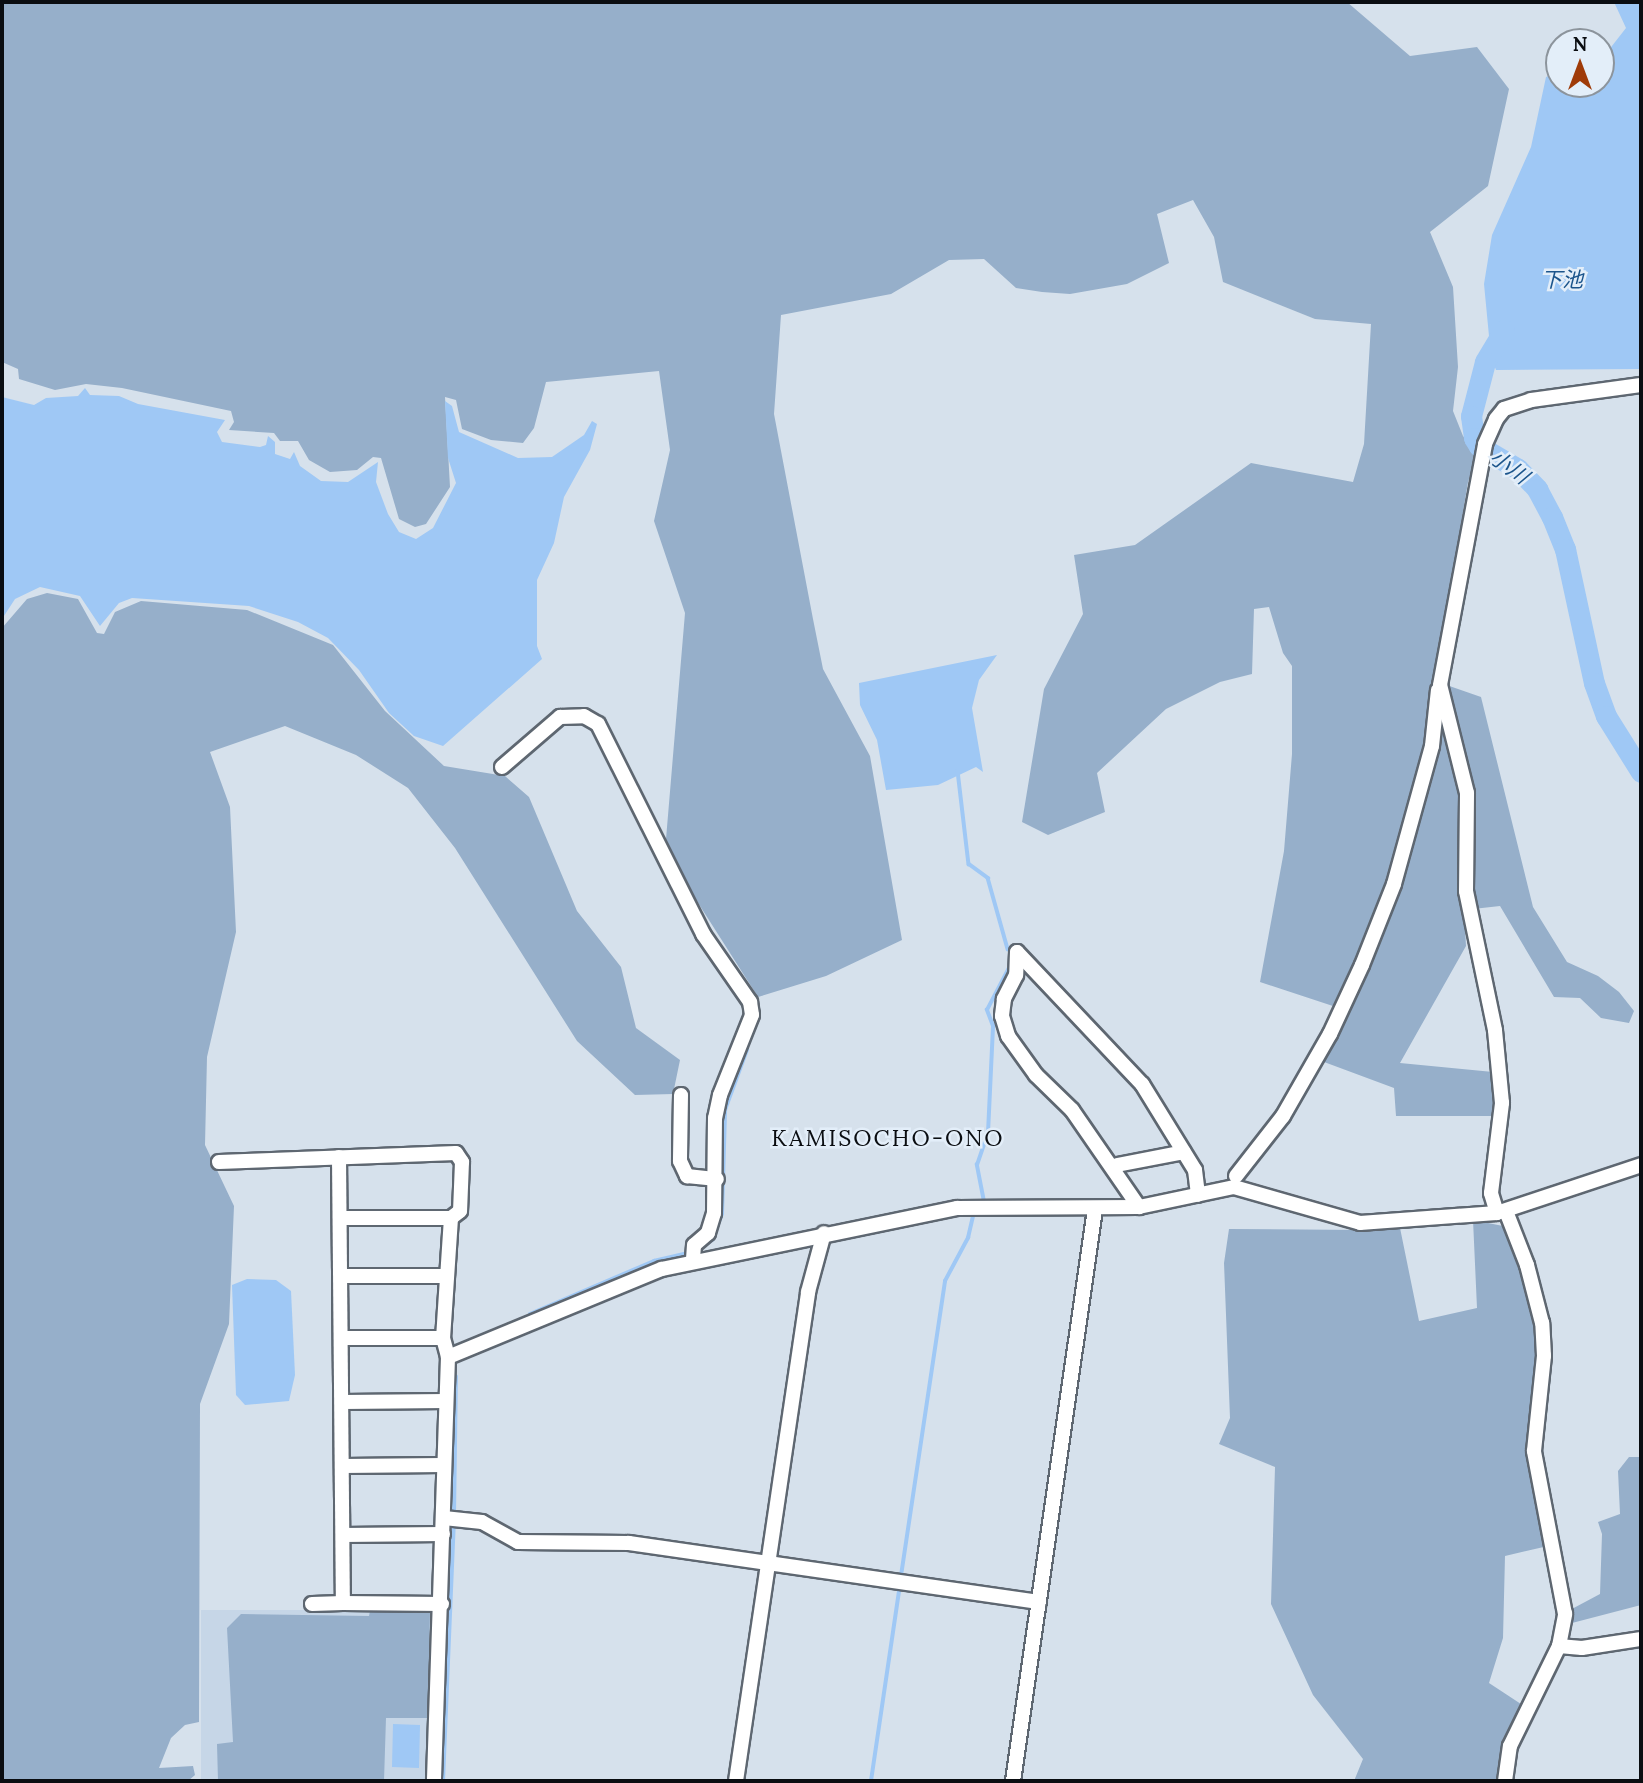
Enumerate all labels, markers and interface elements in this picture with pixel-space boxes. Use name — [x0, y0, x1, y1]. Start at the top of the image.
north arrow — [1545, 28, 1615, 98]
text: N — [1573, 32, 1587, 56]
water label: 下池 — [1541, 267, 1583, 293]
water label: 小川 — [1485, 444, 1533, 490]
district label: KAMISOCHO-ONO — [773, 1124, 1003, 1152]

